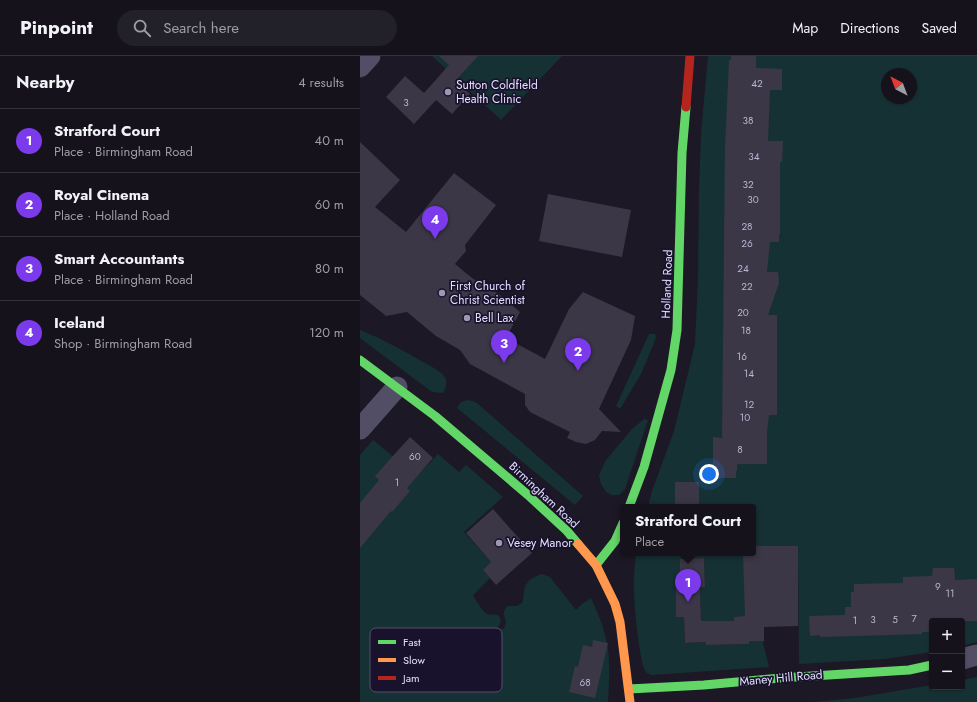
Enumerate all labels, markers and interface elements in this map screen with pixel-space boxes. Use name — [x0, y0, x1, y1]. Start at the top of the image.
search box — [117, 10, 397, 46]
text: Pinpoint — [20, 14, 93, 41]
icon: search — [131, 17, 153, 39]
text: Search here — [163, 17, 239, 39]
text: Map — [792, 18, 818, 38]
text: Directions — [840, 18, 900, 38]
text: Saved — [922, 18, 957, 38]
north arrow — [881, 68, 917, 104]
text: Nearby — [16, 70, 74, 94]
text: 4 results — [298, 73, 344, 92]
place label: Sutton Coldfield Health Clinic — [456, 76, 538, 108]
house number: 42 — [751, 76, 763, 91]
marker: Sutton Coldfield Health Clinic — [443, 87, 453, 97]
house number: 3 — [403, 95, 409, 110]
house number: 38 — [743, 113, 753, 128]
text: Stratford Court — [54, 120, 160, 142]
text: 1 — [26, 131, 32, 150]
text: 40 m — [315, 131, 344, 150]
text: Place · Birmingham Road — [54, 142, 193, 161]
house number: 34 — [748, 149, 760, 164]
house number: 32 — [742, 177, 754, 192]
text: Royal Cinema — [54, 184, 149, 206]
house number: 30 — [747, 192, 759, 207]
text: 2 — [25, 195, 33, 214]
text: 60 m — [315, 195, 344, 214]
text: Place · Holland Road — [54, 206, 170, 225]
pin: 4 — [422, 206, 448, 239]
house number: 28 — [741, 219, 753, 234]
house number: 26 — [741, 236, 753, 251]
text: Smart Accountants — [54, 248, 184, 270]
street label: Holland Road — [657, 249, 677, 319]
text: 3 — [25, 259, 33, 278]
text: 80 m — [315, 259, 344, 278]
house number: 24 — [737, 261, 749, 276]
text: Place · Birmingham Road — [54, 270, 193, 289]
place label: First Church of Christ Scientist — [450, 277, 525, 309]
house number: 22 — [741, 279, 753, 294]
marker: First Church of Christ Scientist — [437, 288, 447, 298]
house number: 20 — [737, 305, 749, 320]
place label: Bell Lax — [475, 309, 514, 327]
text: Iceland — [54, 312, 105, 334]
marker: Bell Lax — [462, 313, 472, 323]
text: 4 — [24, 323, 34, 342]
text: 120 m — [309, 323, 344, 342]
house number: 18 — [741, 323, 751, 338]
pin: 3 — [491, 330, 517, 363]
text: Shop · Birmingham Road — [54, 334, 192, 353]
pin: 2 — [565, 338, 591, 371]
house number: 16 — [737, 349, 747, 364]
house number: 14 — [744, 366, 754, 381]
house number: 12 — [744, 397, 754, 412]
house number: 10 — [740, 410, 750, 425]
house number: 8 — [737, 442, 743, 457]
house number: 60 — [409, 449, 421, 464]
street label: Birmingham Road — [505, 458, 583, 532]
your location — [699, 464, 719, 484]
house number: 1 — [395, 475, 399, 490]
popup — [620, 504, 756, 556]
text: Stratford Court — [635, 510, 741, 532]
text: Place — [635, 532, 664, 551]
place label: Vesey Manor — [507, 534, 573, 552]
marker: Vesey Manor — [494, 538, 504, 548]
pin: 1 — [675, 569, 701, 602]
house number: 9 — [935, 579, 941, 594]
house number: 11 — [946, 586, 955, 601]
house number: 7 — [911, 611, 917, 626]
house number: 3 — [870, 612, 876, 627]
house number: 5 — [892, 612, 898, 627]
house number: 1 — [853, 613, 857, 628]
map controls — [929, 618, 965, 690]
button: + — [929, 618, 965, 654]
legend — [370, 628, 502, 692]
text: Fast — [403, 634, 421, 650]
text: Slow — [403, 652, 425, 668]
button: − — [929, 654, 965, 690]
street label: Maney Hill Road — [739, 665, 823, 691]
text: Jam — [401, 670, 420, 686]
house number: 68 — [579, 675, 591, 690]

